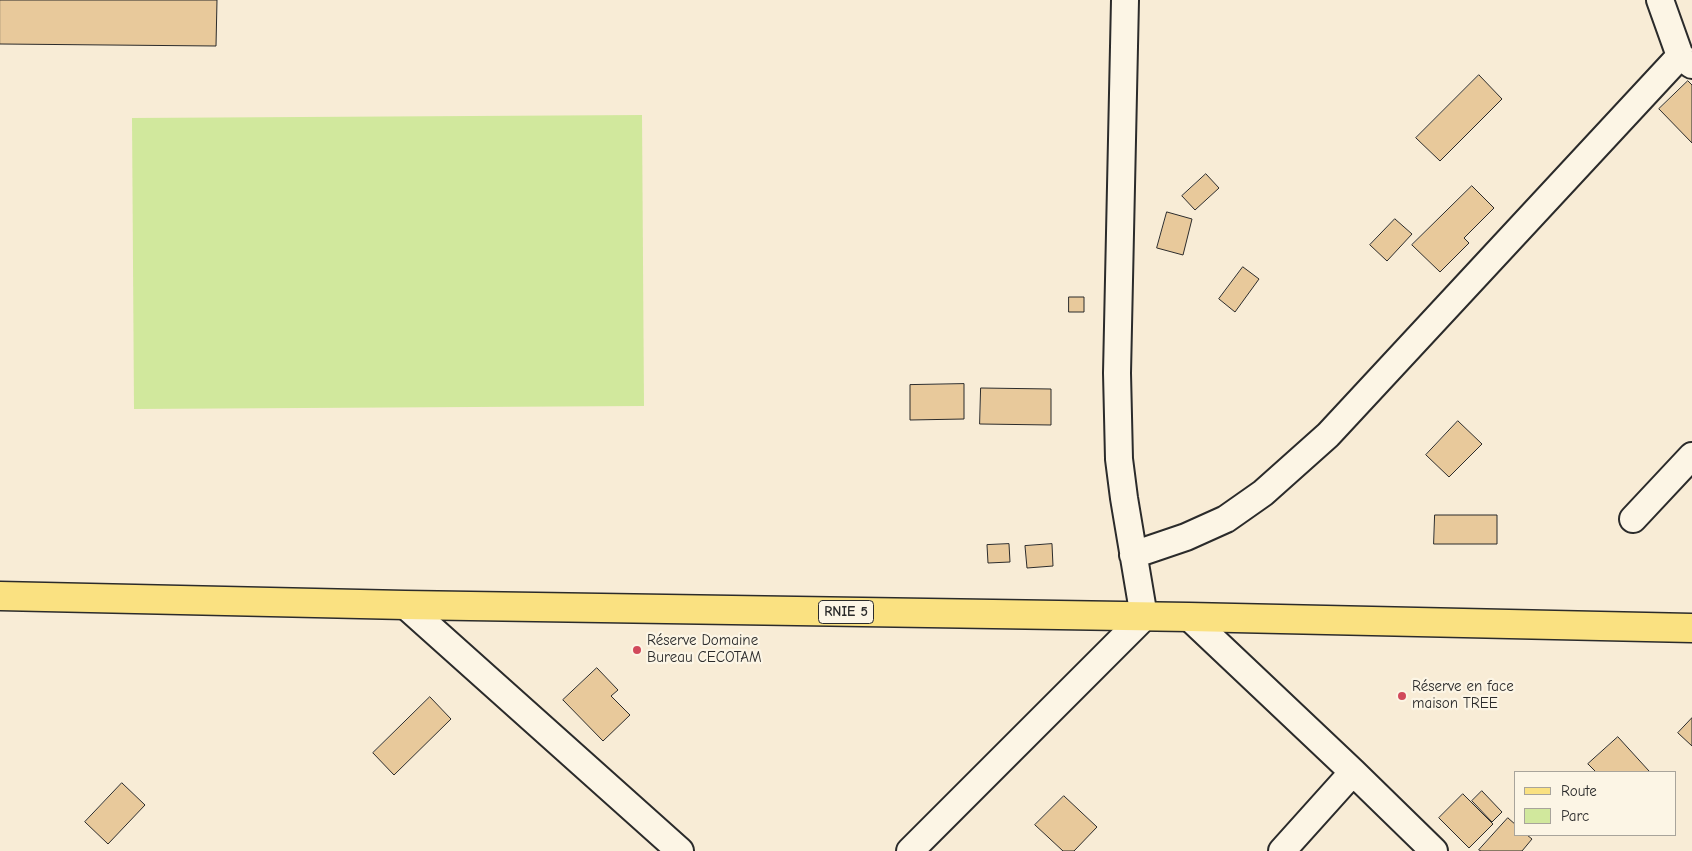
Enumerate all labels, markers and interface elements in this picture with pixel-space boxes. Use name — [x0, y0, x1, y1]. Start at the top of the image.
road number: RNIE 5 — [818, 600, 874, 624]
place label: Réserve Domaine Bureau CECOTAM — [647, 632, 762, 667]
marker: Réserve Domaine Bureau CECOTAM — [631, 644, 643, 656]
place label: Réserve en face maison TREE — [1412, 678, 1514, 713]
marker: Réserve en face maison TREE — [1396, 690, 1408, 702]
legend — [1514, 771, 1677, 836]
text: Route — [1561, 782, 1597, 800]
text: Parc — [1561, 807, 1589, 825]

